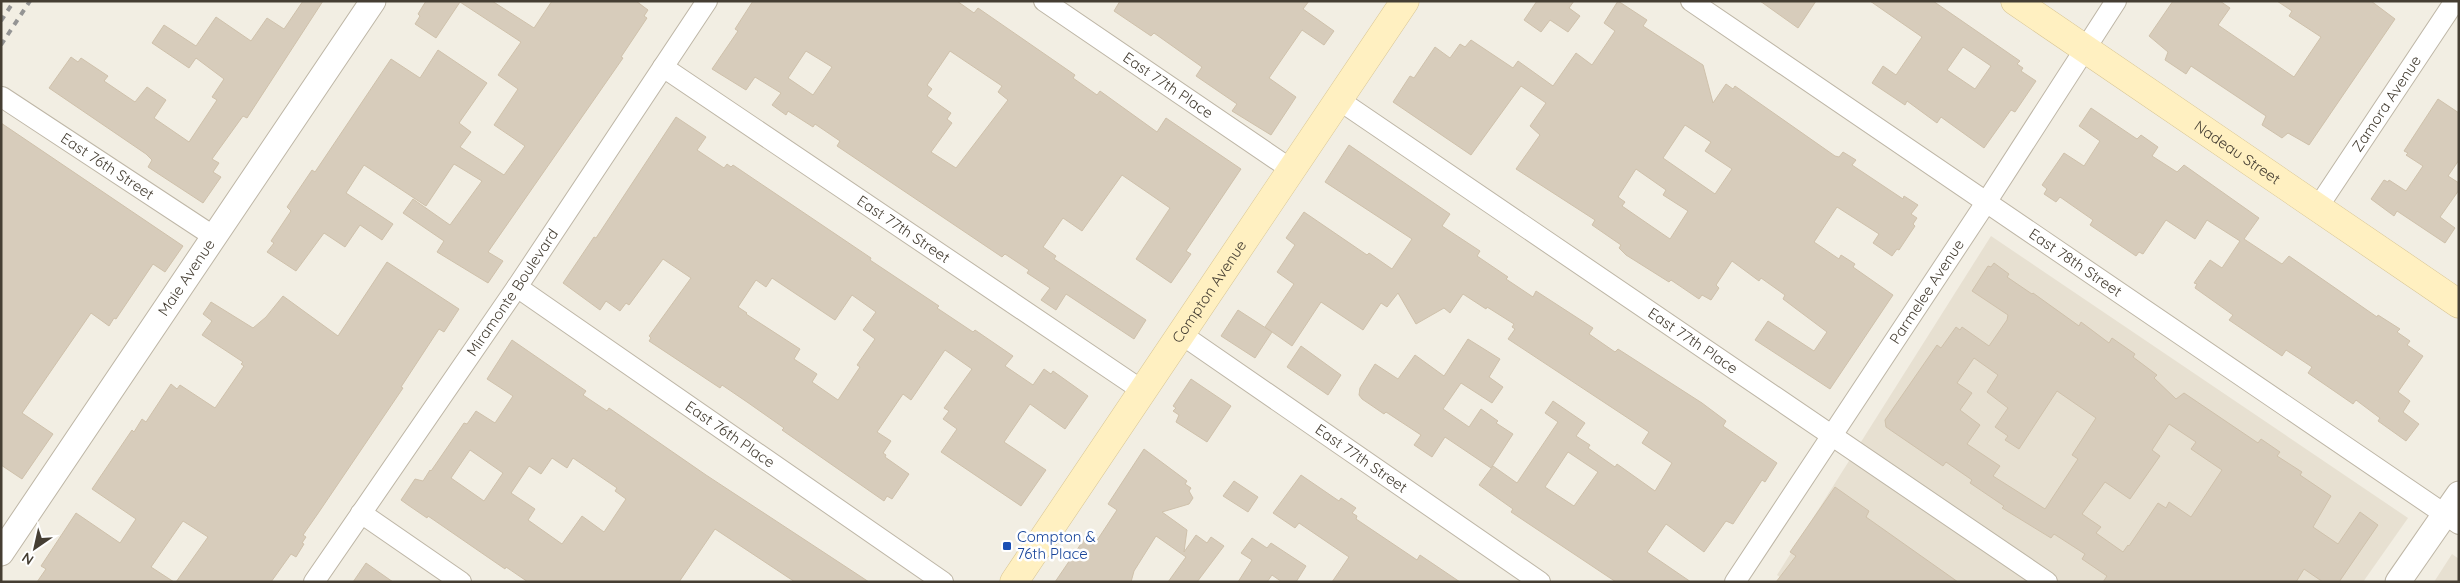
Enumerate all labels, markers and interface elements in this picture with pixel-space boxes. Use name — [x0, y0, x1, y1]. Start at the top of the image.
street label: East 77th Place — [1120, 48, 1217, 122]
street label: Zamora Avenue — [2347, 52, 2425, 155]
street label: Nadeau Street — [2191, 116, 2284, 188]
street label: East 76th Street — [57, 128, 158, 204]
street label: East 77th Street — [854, 191, 954, 267]
street label: East 78th Street — [2025, 224, 2126, 301]
street label: Miramonte Boulevard — [462, 225, 562, 360]
street label: Maie Avenue — [153, 235, 219, 319]
street label: Parmelee Avenue — [1885, 235, 1968, 347]
street label: Compton Avenue — [1168, 236, 1250, 346]
street label: East 77th Place — [1644, 303, 1742, 378]
street label: East 76th Place — [682, 396, 779, 472]
street label: East 77th Street — [1312, 420, 1411, 497]
north arrow — [10, 523, 60, 573]
place label: Compton & 76th Place — [1017, 527, 1096, 563]
marker: Compton & 76th Place — [1001, 540, 1013, 552]
text: N — [18, 548, 37, 569]

